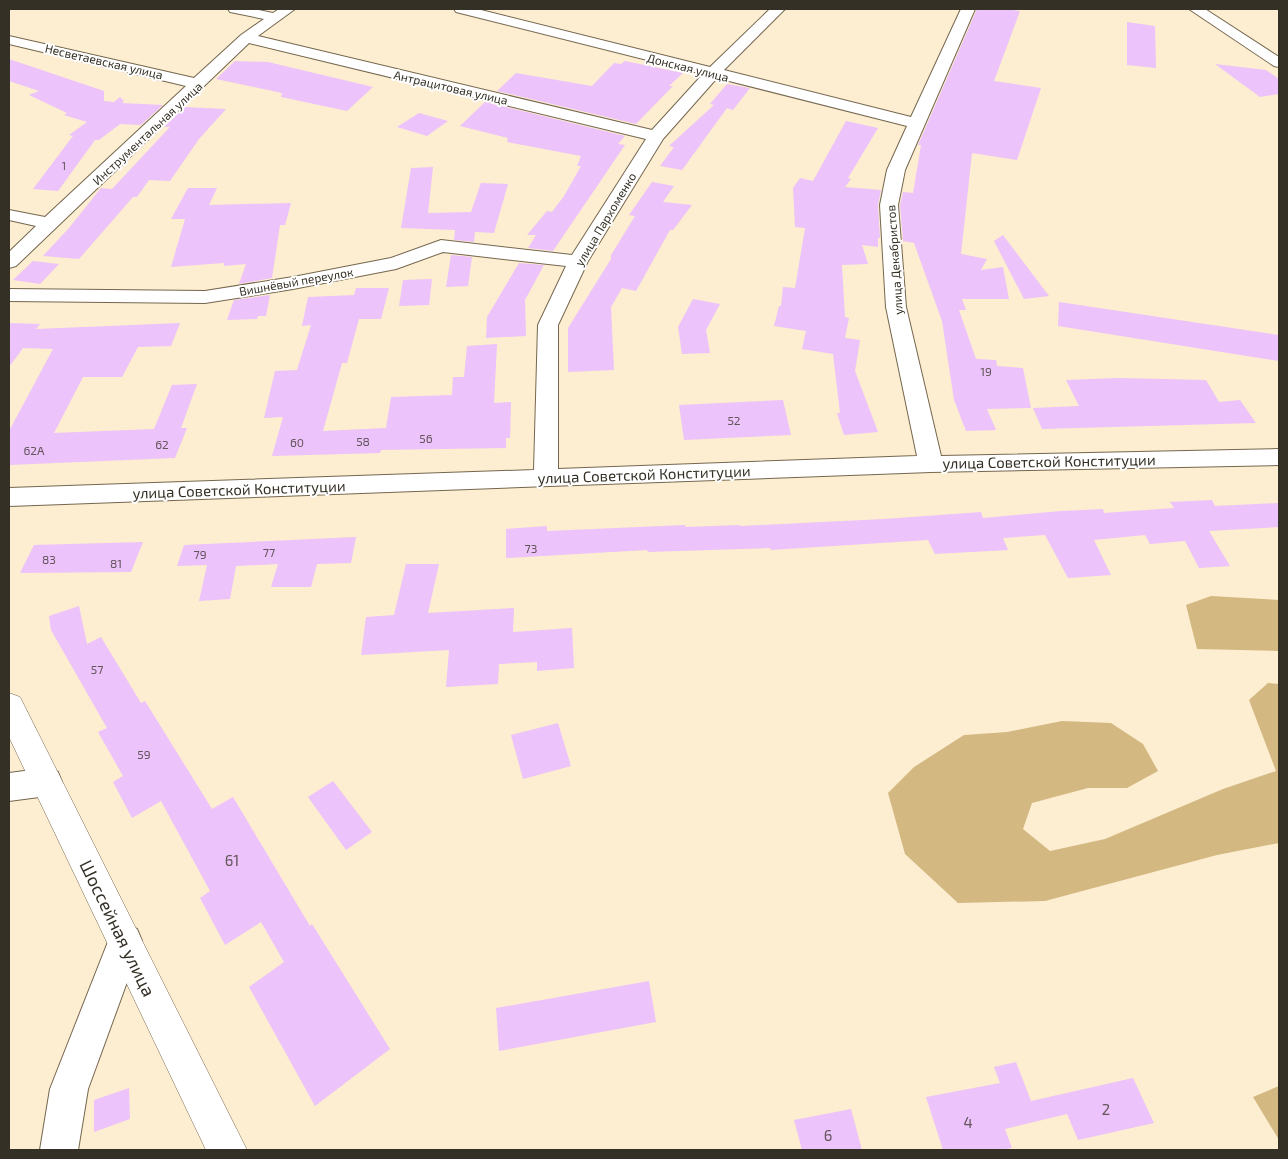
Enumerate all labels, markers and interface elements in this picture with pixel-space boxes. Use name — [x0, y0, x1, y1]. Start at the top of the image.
street label: Несветаевская улица — [43, 41, 164, 82]
street label: Донская улица — [645, 50, 730, 85]
street label: Антрацитовая улица — [392, 67, 509, 108]
street label: Инструментальная улица — [89, 79, 205, 188]
house number: 1 — [62, 159, 66, 172]
street label: улица Пархоменко — [572, 170, 639, 269]
street label: улица Декабристов — [883, 204, 906, 315]
street label: Вишнёвый переулок — [238, 264, 355, 299]
house number: 19 — [980, 364, 992, 378]
house number: 52 — [727, 413, 741, 427]
house number: 56 — [419, 431, 433, 445]
house number: 58 — [356, 434, 370, 448]
house number: 60 — [290, 435, 304, 449]
house number: 62 — [155, 437, 169, 451]
house number: 62А — [23, 443, 45, 457]
street label: улица Советской Конституции — [942, 450, 1156, 473]
street label: улица Советской Конституции — [537, 461, 751, 488]
street label: улица Советской Конституции — [132, 476, 346, 503]
house number: 73 — [525, 541, 537, 555]
house number: 77 — [263, 545, 275, 559]
house number: 79 — [193, 547, 207, 561]
house number: 83 — [42, 552, 56, 566]
house number: 81 — [110, 556, 122, 570]
house number: 57 — [91, 662, 103, 676]
house number: 59 — [137, 747, 151, 761]
house number: 61 — [225, 851, 239, 869]
street label: Шоссейная улица — [75, 856, 161, 1000]
house number: 2 — [1102, 1100, 1110, 1118]
house number: 4 — [963, 1113, 973, 1131]
house number: 6 — [824, 1126, 832, 1144]

